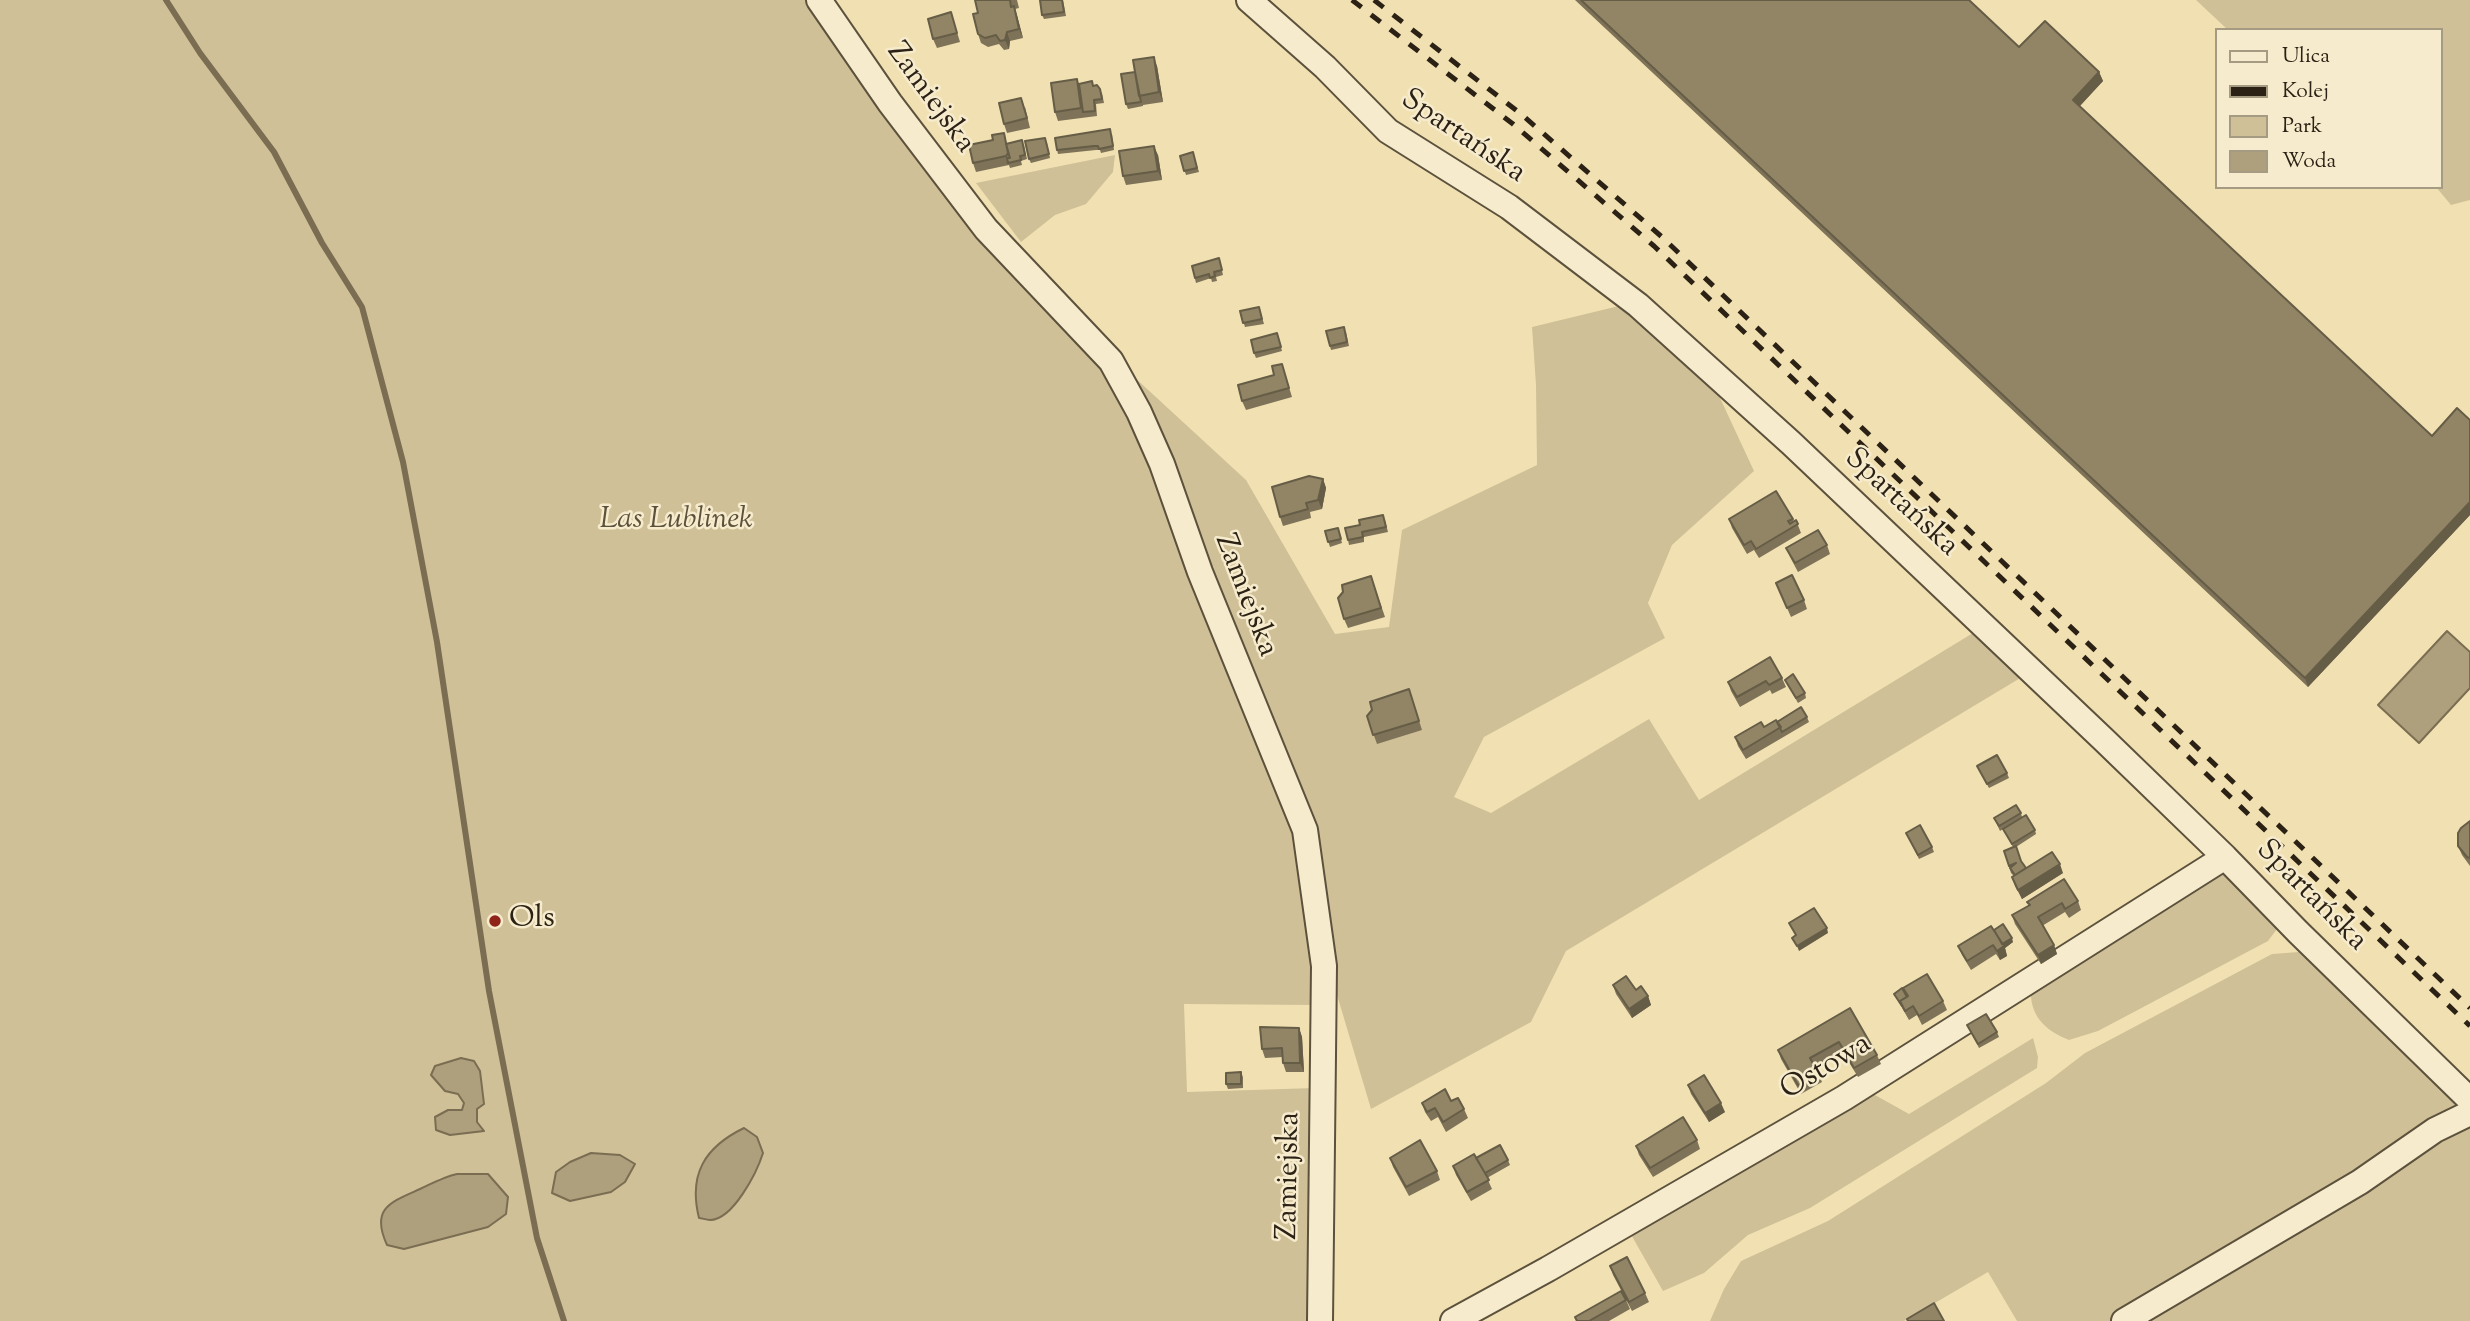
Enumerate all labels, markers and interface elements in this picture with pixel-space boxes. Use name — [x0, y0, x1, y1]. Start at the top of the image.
legend — [2214, 28, 2442, 189]
street label: Zamiejska — [877, 37, 981, 161]
text: Ulica — [2282, 42, 2330, 72]
text: Kolej — [2282, 77, 2329, 107]
street label: Spartańska — [1393, 83, 1531, 193]
text: Park — [2282, 112, 2322, 142]
text: Woda — [2282, 147, 2336, 177]
street label: Spartańska — [1835, 442, 1965, 566]
park label: Las Lublinek — [599, 504, 753, 540]
street label: Zamiejska — [1204, 530, 1284, 662]
street label: Spartańska — [2247, 834, 2373, 960]
place label: Ols — [509, 903, 555, 939]
marker: Ols — [487, 913, 503, 929]
street label: Ostowa — [1775, 1028, 1879, 1110]
street label: Zamiejska — [1272, 1112, 1310, 1240]

